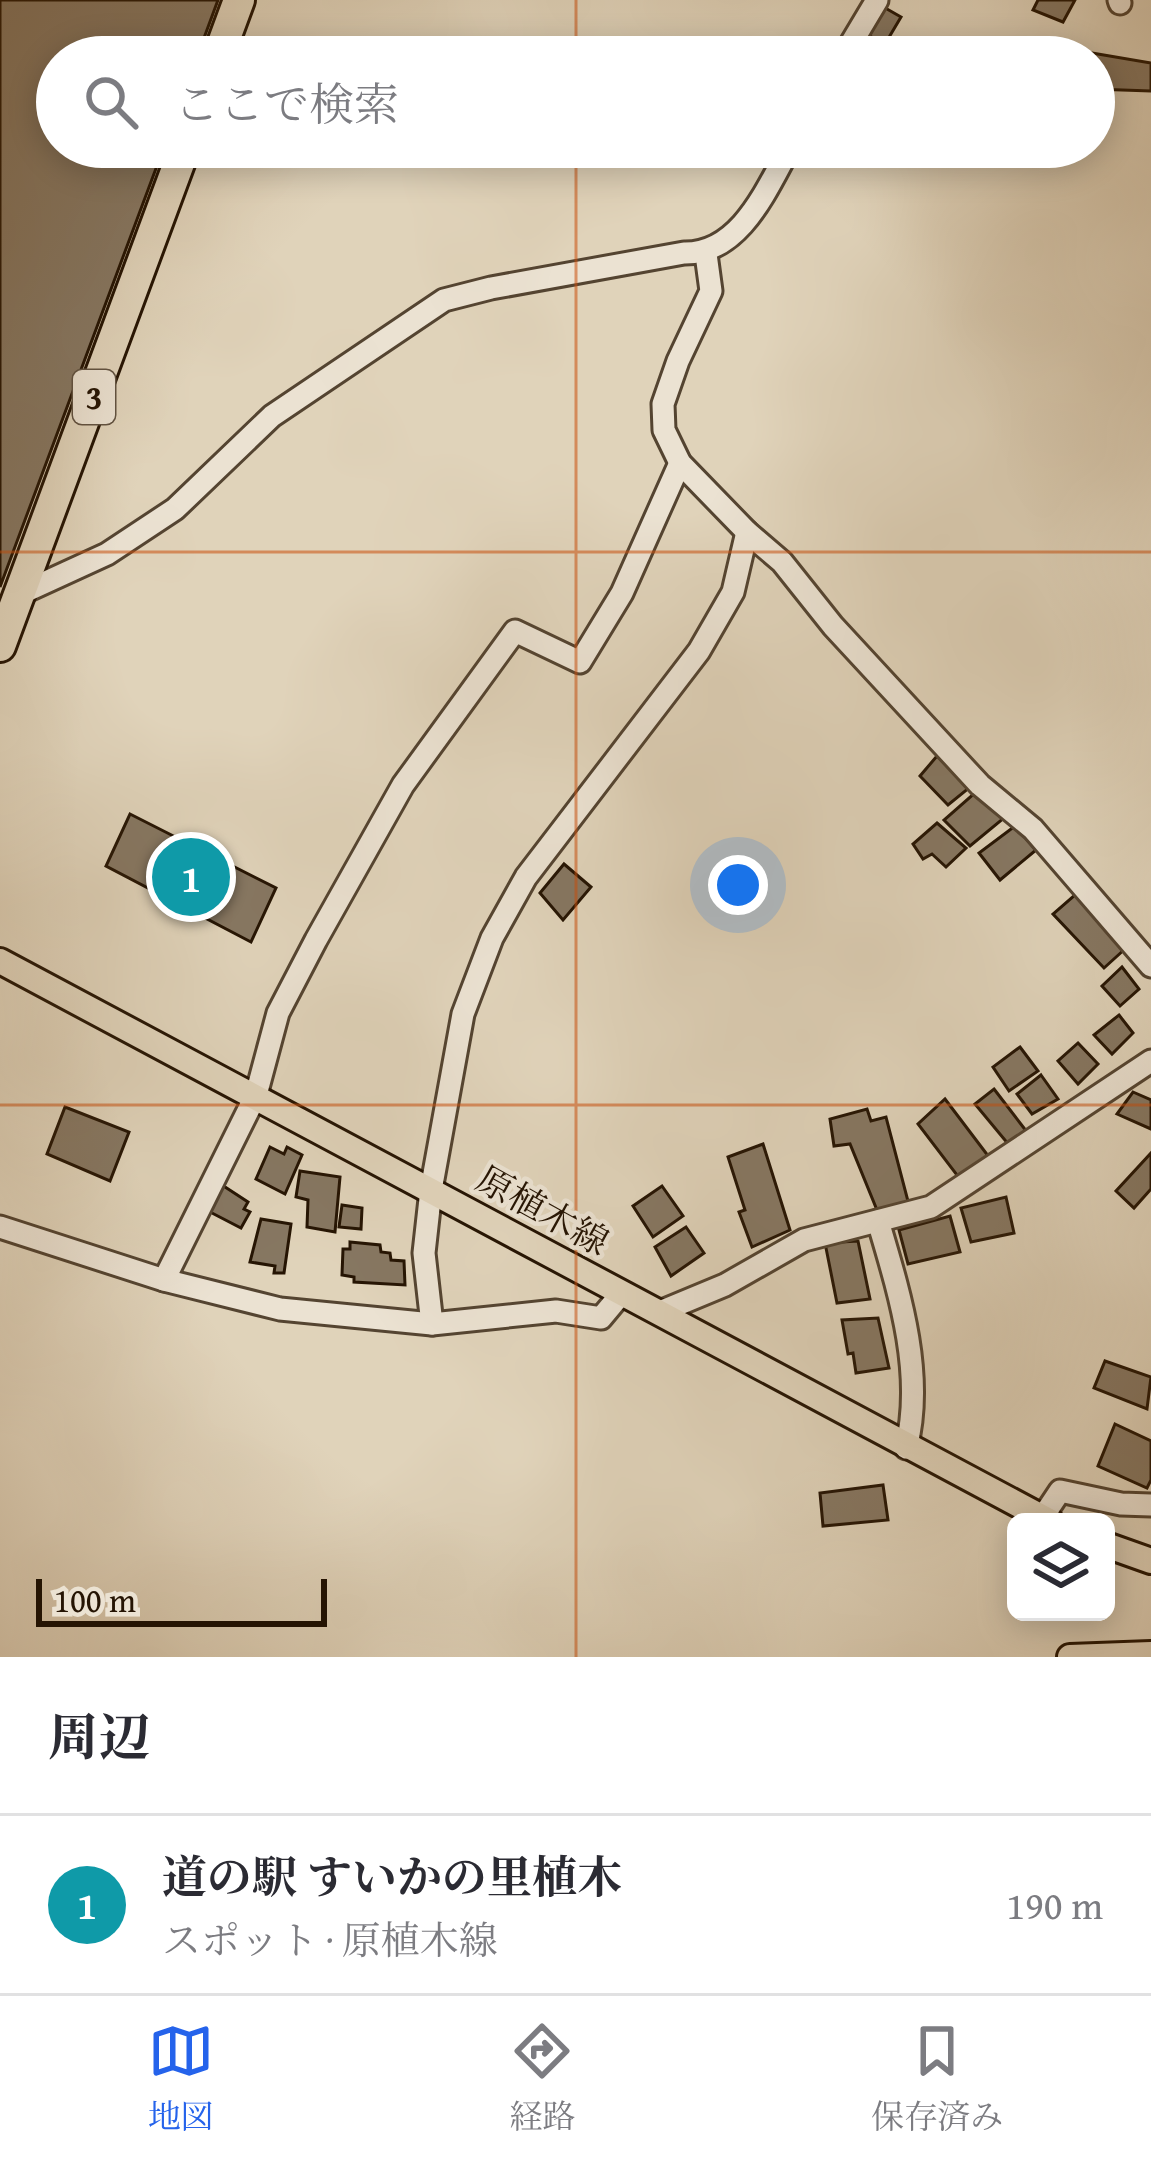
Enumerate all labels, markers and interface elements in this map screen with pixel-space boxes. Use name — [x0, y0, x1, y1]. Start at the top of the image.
search box — [36, 36, 1115, 168]
icon: search — [78, 69, 144, 135]
text: ここで検索 — [174, 71, 399, 136]
road number: 3 — [73, 370, 115, 424]
pin: 1 — [152, 832, 230, 922]
your location — [708, 855, 768, 915]
street label: 原植木線 — [467, 1151, 619, 1268]
map controls — [1007, 1513, 1115, 1621]
button: layers — [1007, 1513, 1115, 1621]
scale bar — [36, 1573, 327, 1626]
text: 100 m — [54, 1576, 136, 1624]
text: 周辺 — [48, 1699, 150, 1774]
text: 道の駅 すいかの里植木 — [162, 1844, 622, 1909]
text: 1 — [77, 1876, 97, 1933]
text: 190 m — [1006, 1876, 1103, 1933]
text: スポット · 原植木線 — [162, 1911, 498, 1968]
tab: 地図 — [148, 2018, 214, 2140]
tab: 経路 — [509, 2018, 575, 2140]
tab: 保存済み — [871, 2018, 1003, 2140]

